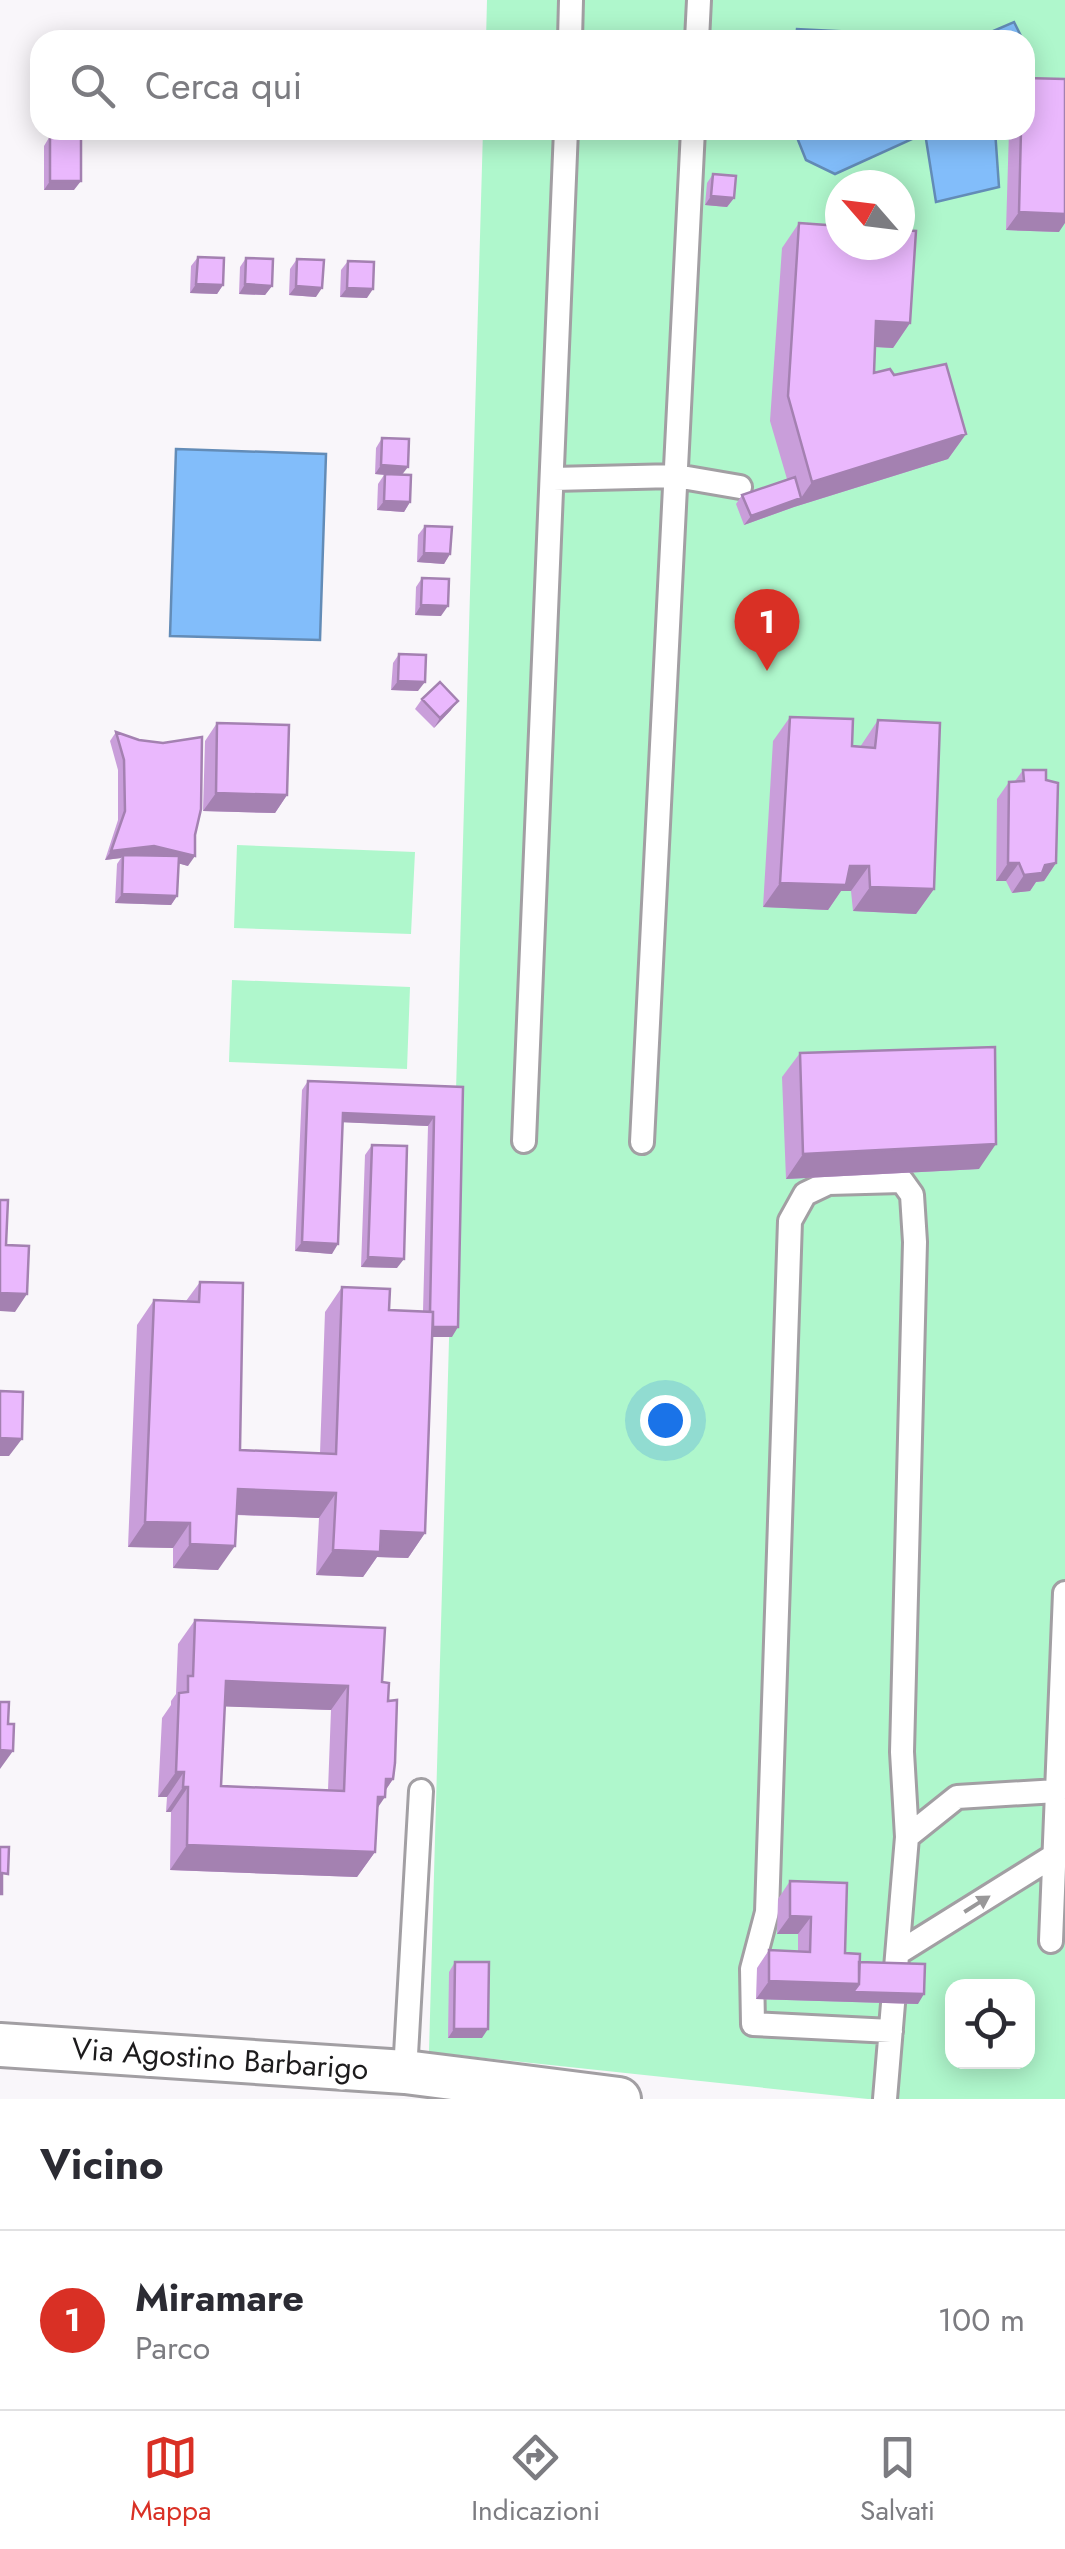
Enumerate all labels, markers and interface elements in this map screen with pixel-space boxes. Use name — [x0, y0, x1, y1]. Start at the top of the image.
search box — [30, 30, 1035, 140]
icon: search — [65, 58, 120, 113]
text: Cerca qui — [145, 58, 302, 113]
north arrow — [825, 170, 915, 260]
pin: 1 — [734, 588, 800, 671]
your location — [640, 1395, 691, 1446]
one-way arrow — [963, 1895, 990, 1914]
map controls — [945, 1979, 1035, 2069]
button: locate — [945, 1979, 1035, 2069]
street label: Via Agostino Barbarigo — [70, 2027, 370, 2090]
text: Vicino — [40, 2134, 164, 2195]
text: Miramare — [135, 2270, 304, 2325]
text: 1 — [64, 2297, 81, 2343]
text: 100 m — [938, 2297, 1025, 2343]
text: Parco — [135, 2325, 210, 2371]
tab: Mappa — [130, 2430, 211, 2531]
tab: Indicazioni — [471, 2430, 600, 2531]
tab: Salvati — [860, 2430, 935, 2531]

